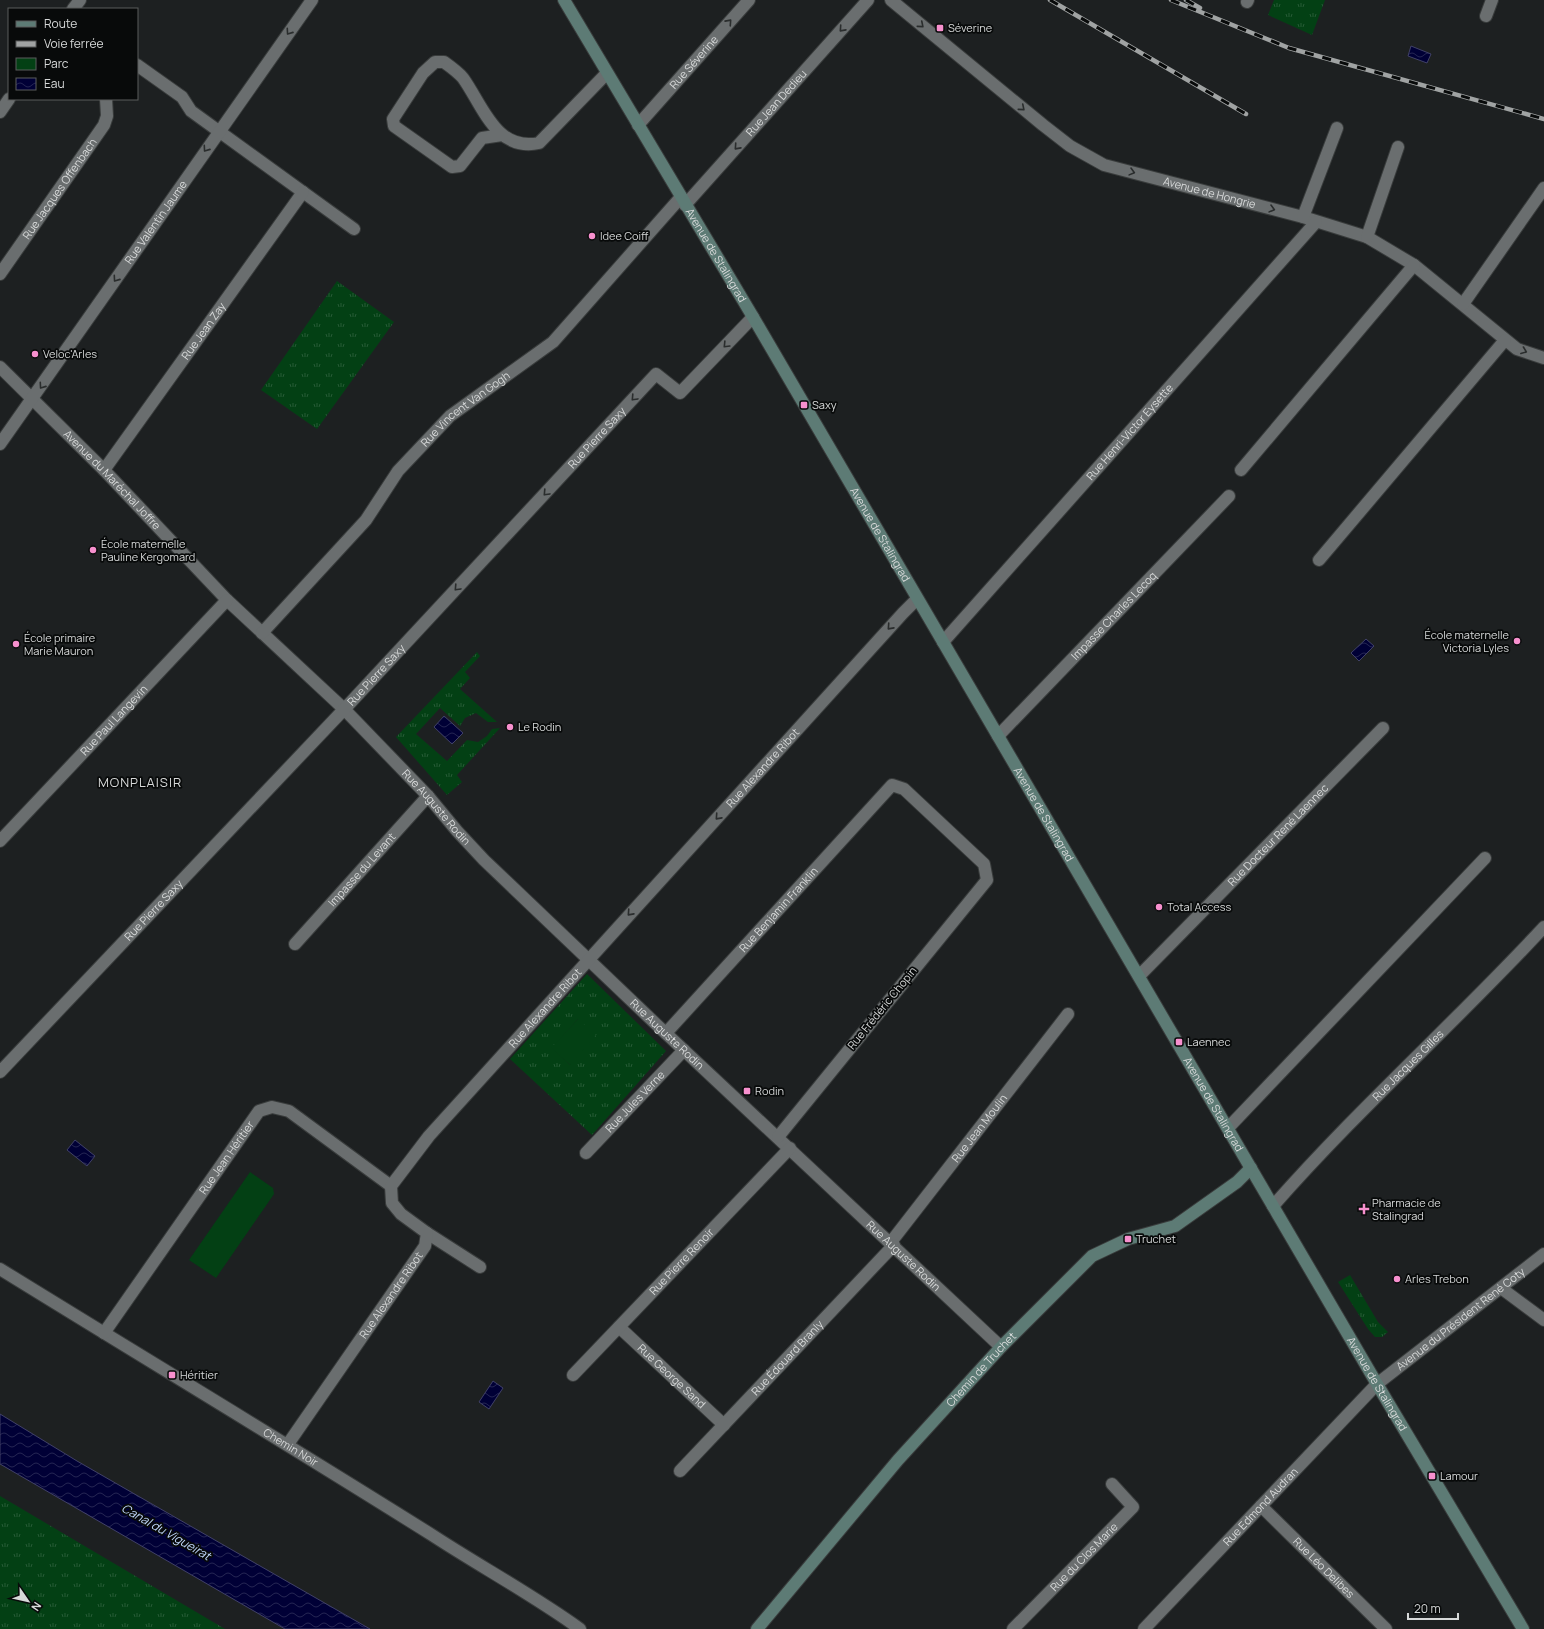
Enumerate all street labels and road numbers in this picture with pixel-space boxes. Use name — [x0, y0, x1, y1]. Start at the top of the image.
street label: Rue Séverine — [666, 32, 721, 92]
street label: Rue Jean Dedieu — [742, 66, 810, 139]
street label: Rue Jacques Offenbach — [19, 135, 100, 242]
street label: Avenue de Hongrie — [1162, 173, 1258, 212]
street label: Rue Valentin Jaume — [121, 177, 190, 267]
street label: Avenue de Stalingrad — [683, 205, 750, 305]
street label: Rue Jean Zay — [178, 299, 229, 362]
street label: Rue Vincent Van Gogh — [417, 368, 512, 449]
street label: Rue Henri-Victor Eysette — [1082, 380, 1176, 483]
street label: Rue Pierre Saxy — [564, 403, 629, 471]
street label: Avenue du Maréchal Joffre — [61, 426, 165, 533]
street label: Avenue de Stalingrad — [847, 484, 914, 584]
street label: Impasse Charles Lecoq — [1067, 568, 1160, 663]
street label: Rue Pierre Saxy — [344, 640, 408, 709]
street label: Rue Paul Langevin — [77, 681, 150, 758]
street label: Rue Alexandre Ribot — [722, 725, 802, 810]
street label: Avenue de Stalingrad — [1011, 764, 1078, 864]
street label: Rue Auguste Rodin — [399, 766, 474, 848]
street label: Rue Docteur René Laennec — [1224, 780, 1331, 889]
street label: Impasse du Levant — [324, 829, 399, 909]
street label: Rue Benjamin Franklin — [735, 863, 821, 955]
street label: Rue Pierre Saxy — [121, 876, 186, 944]
street label: Rue Frédéric Chopin — [844, 963, 920, 1052]
street label: Rue Alexandre Ribot — [505, 965, 585, 1050]
street label: Rue Auguste Rodin — [627, 995, 708, 1072]
street label: Rue Jacques Gilles — [1369, 1026, 1447, 1104]
street label: Avenue de Stalingrad — [1180, 1054, 1247, 1154]
street label: Rue Jules Verne — [602, 1067, 668, 1135]
street label: Rue Jean Moulin — [948, 1091, 1010, 1165]
street label: Rue Jean Héritier — [195, 1118, 257, 1197]
street label: Rue Auguste Rodin — [864, 1217, 944, 1294]
street label: Rue Pierre Renoir — [646, 1225, 717, 1298]
street label: Rue Alexandre Ribot — [355, 1249, 426, 1341]
street label: Avenue du Président René Coty — [1393, 1264, 1528, 1373]
street label: Rue Édouard Branly — [748, 1316, 826, 1398]
street label: Chemin de Truchet — [942, 1328, 1019, 1410]
street label: Avenue de Stalingrad — [1344, 1334, 1411, 1433]
street label: Rue George Sand — [635, 1340, 709, 1411]
street label: Chemin Noir — [261, 1424, 321, 1469]
street label: Rue Edmond Audran — [1219, 1464, 1301, 1548]
street label: Rue du Clos Marie — [1046, 1519, 1121, 1594]
street label: Rue Léo Delibes — [1290, 1534, 1358, 1601]

